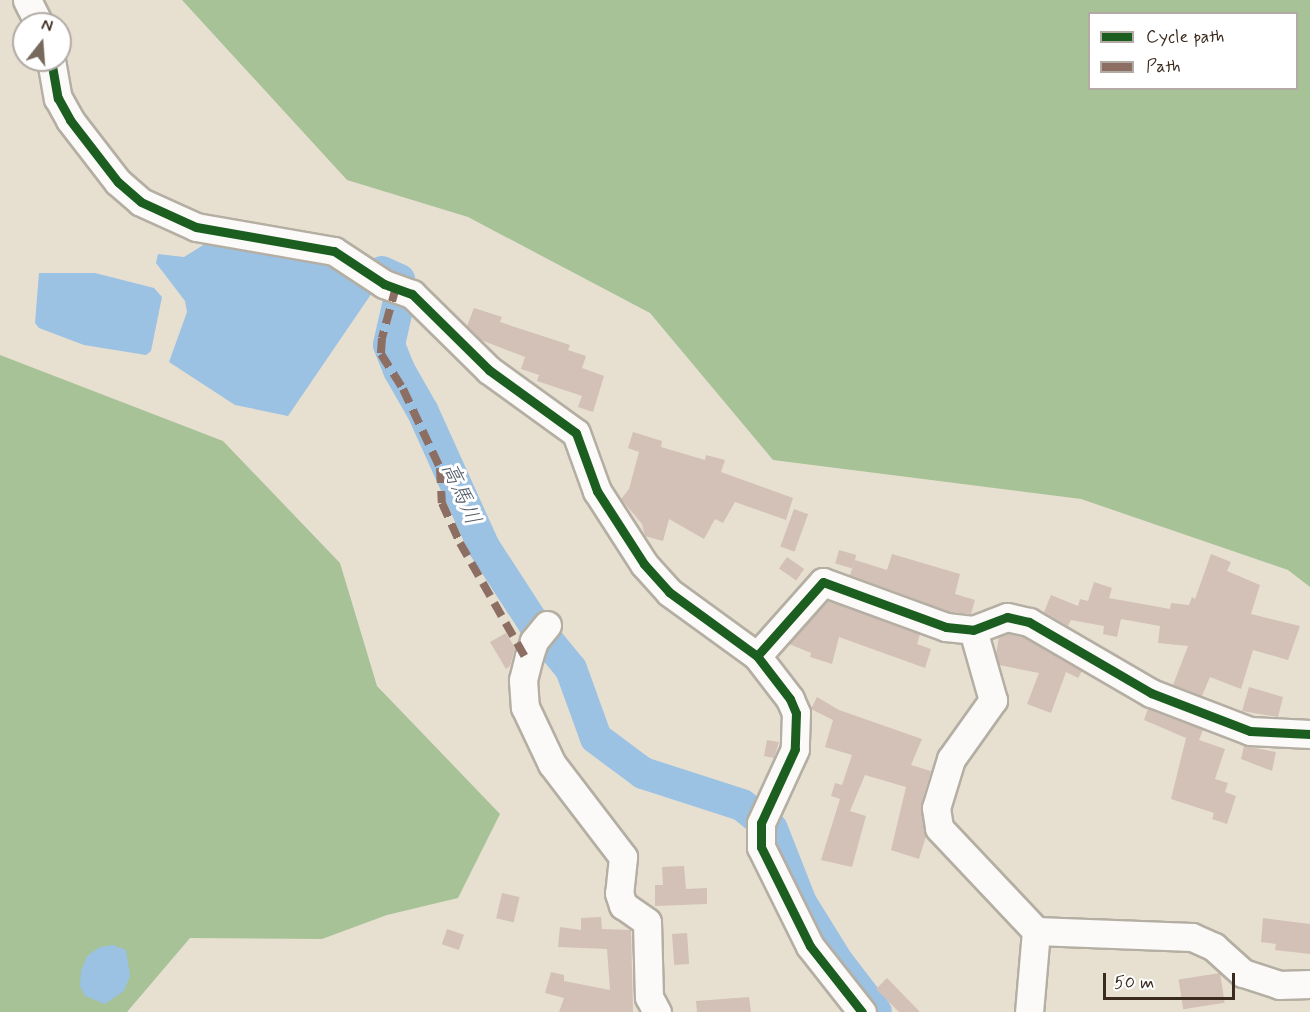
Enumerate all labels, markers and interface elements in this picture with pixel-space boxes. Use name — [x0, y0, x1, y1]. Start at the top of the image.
north arrow — [12, 12, 72, 72]
legend — [1088, 12, 1298, 90]
text: N — [39, 15, 55, 38]
text: Cycle path — [1146, 25, 1224, 49]
text: Path — [1146, 55, 1181, 79]
water label: 高馬川 — [435, 458, 485, 530]
scale bar — [1106, 961, 1238, 999]
text: 50 m — [1114, 971, 1154, 995]

